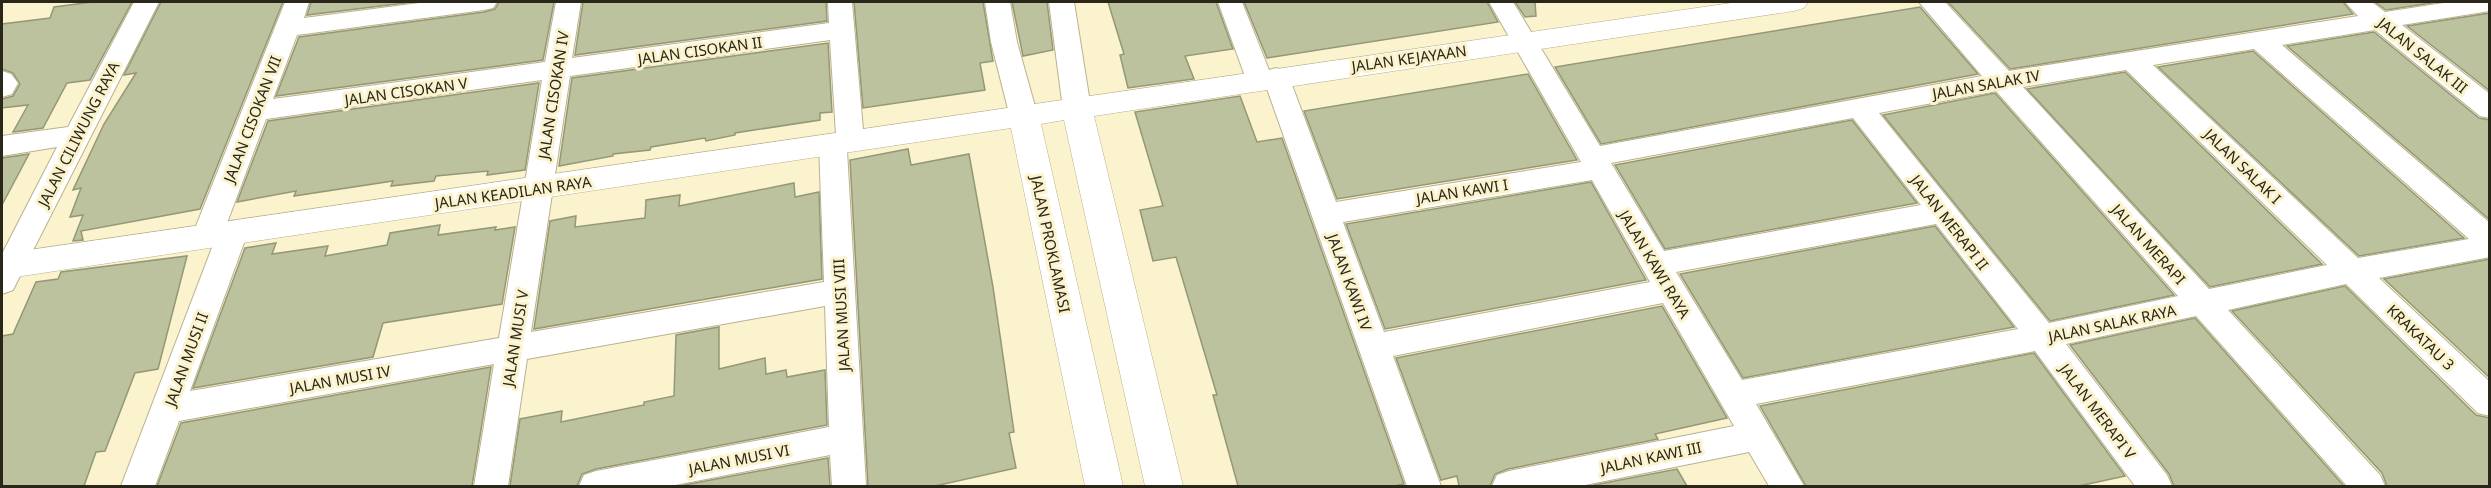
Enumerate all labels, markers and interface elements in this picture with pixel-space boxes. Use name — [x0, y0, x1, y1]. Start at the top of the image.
street label: JALAN SALAK III — [2372, 11, 2472, 97]
street label: JALAN CISOKAN IV — [533, 30, 573, 162]
street label: JALAN CISOKAN II — [635, 31, 763, 69]
street label: JALAN KEJAYAAN — [1348, 40, 1468, 76]
street label: JALAN CISOKAN VII — [218, 53, 285, 187]
street label: JALAN CILIWUNG RAYA — [32, 58, 123, 212]
street label: JALAN SALAK IV — [1929, 65, 2041, 104]
street label: JALAN CISOKAN V — [341, 72, 469, 110]
street label: JALAN SALAK I — [2199, 123, 2286, 208]
street label: JALAN MERAPI II — [1905, 169, 1993, 274]
street label: JALAN KEADILAN RAYA — [432, 171, 593, 213]
street label: JALAN PROKLAMASI — [1026, 172, 1075, 314]
street label: JALAN KAWI I — [1413, 174, 1509, 208]
street label: JALAN MERAPI — [2106, 198, 2190, 288]
street label: JALAN KAWI RAYA — [1614, 204, 1695, 322]
street label: JALAN KAWI IV — [1323, 229, 1377, 333]
street label: JALAN MUSI VIII — [828, 258, 854, 374]
street label: JALAN MUSI V — [497, 288, 532, 390]
street label: JALAN SALAK RAYA — [2044, 300, 2178, 347]
street label: KRAKATAU 3 — [2383, 300, 2459, 374]
street label: JALAN MUSI II — [159, 309, 212, 411]
street label: JALAN MERAPI V — [2054, 358, 2140, 463]
street label: JALAN MUSI IV — [286, 360, 392, 398]
street label: JALAN KAWI III — [1597, 437, 1703, 478]
street label: JALAN MUSI VI — [685, 439, 791, 479]

